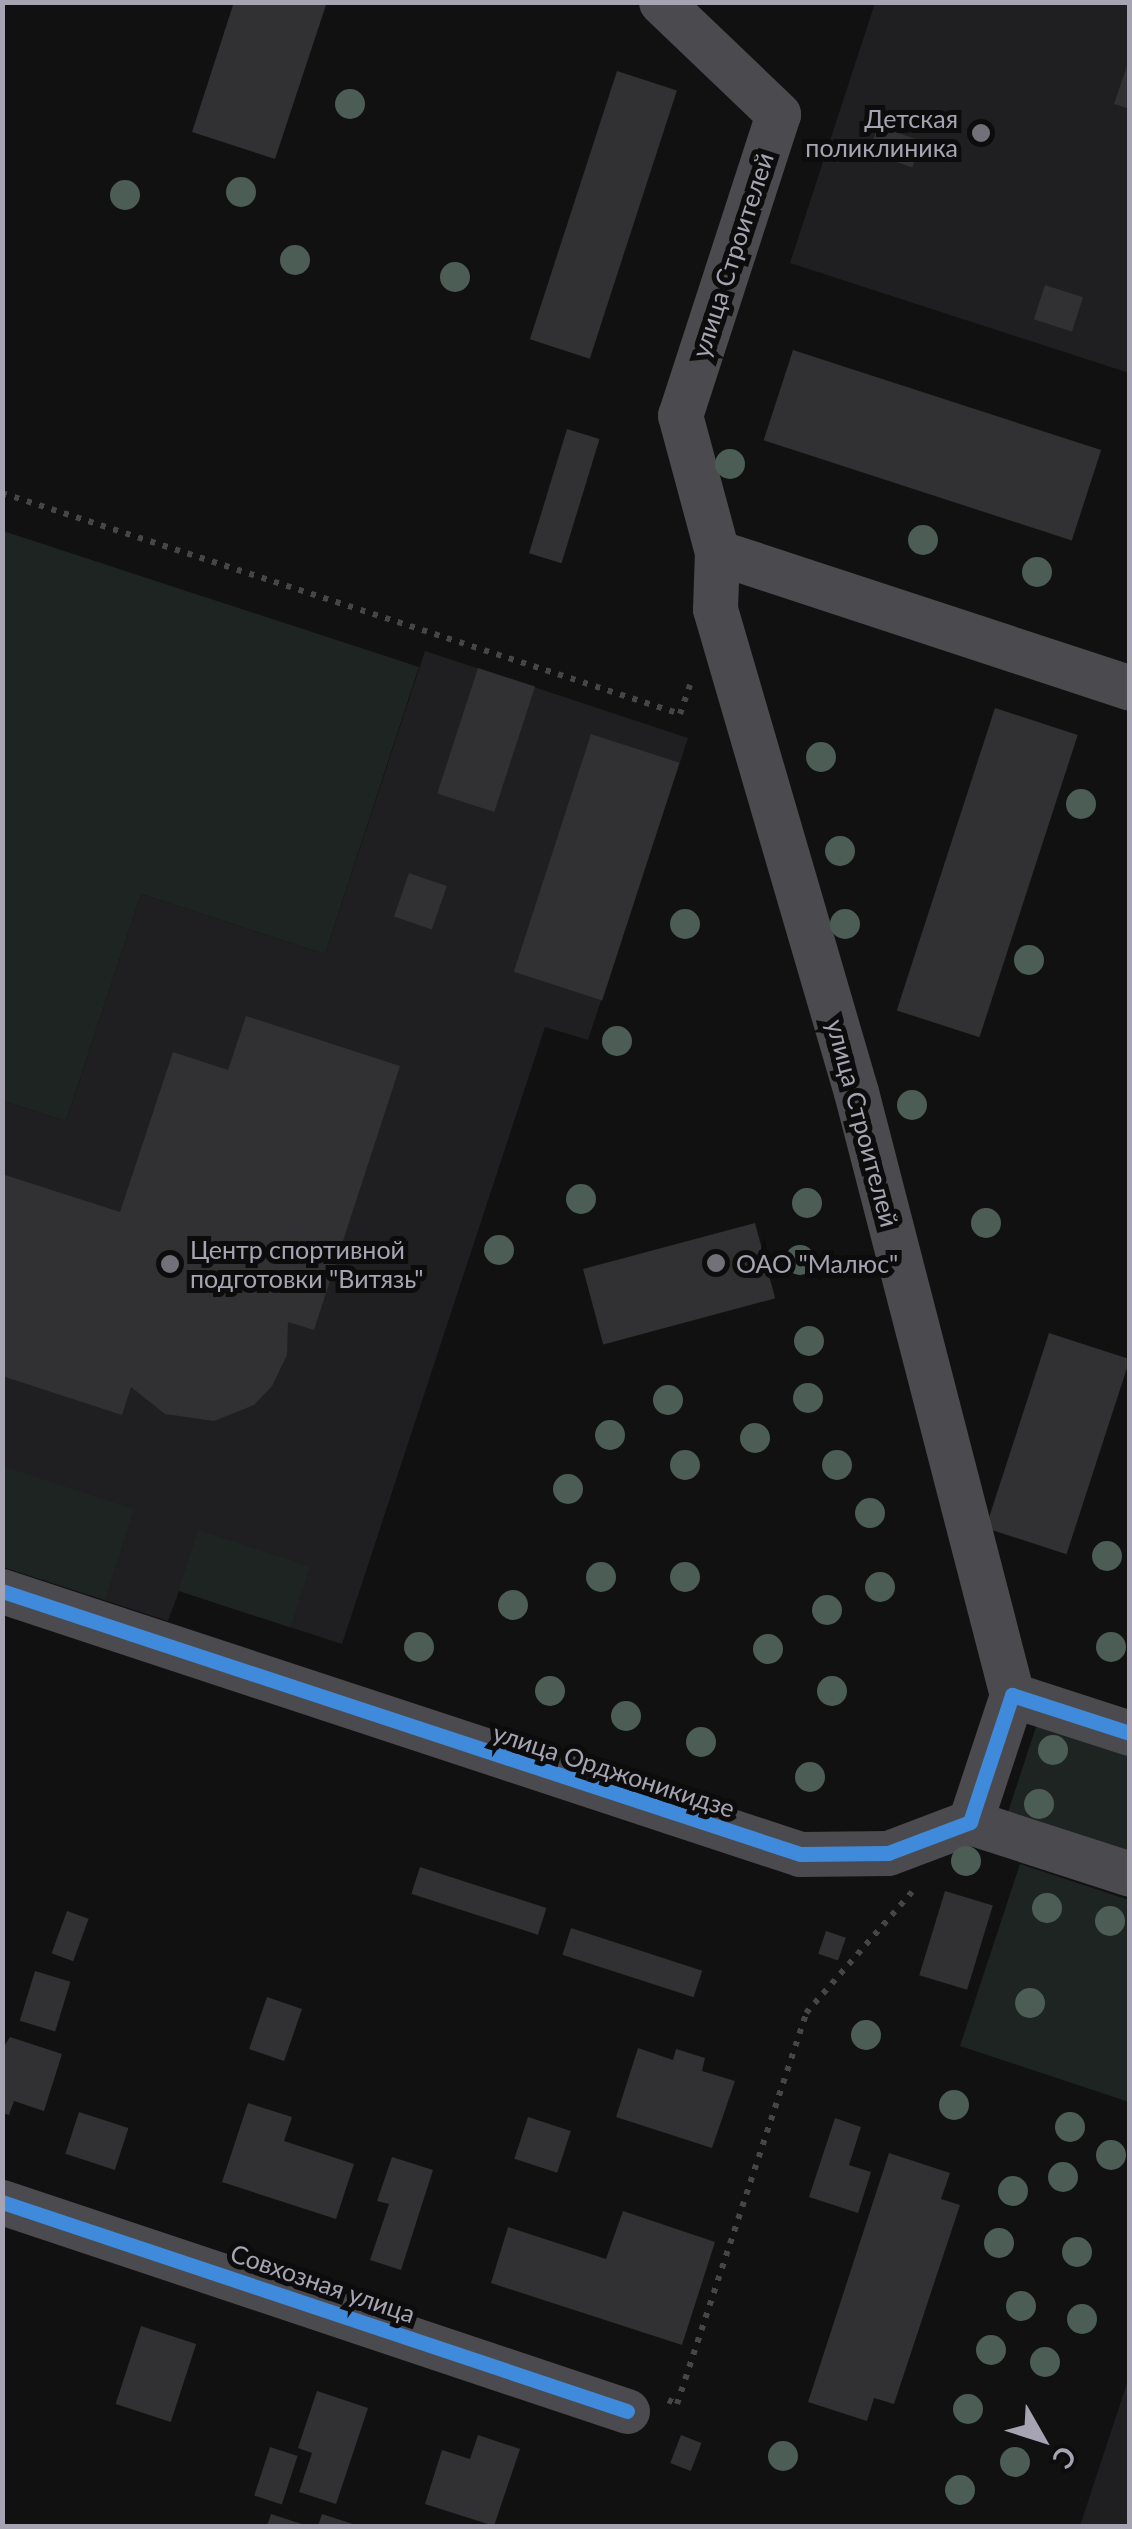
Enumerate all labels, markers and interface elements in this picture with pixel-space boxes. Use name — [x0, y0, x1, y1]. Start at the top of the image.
place label: Детская поликлиника — [805, 104, 958, 163]
marker: Детская поликлиника — [968, 120, 994, 146]
street label: улица Строителей — [685, 149, 779, 361]
street label: улица Строителей — [821, 1016, 905, 1230]
place label: Центр спортивной подготовки "Витязь" — [190, 1235, 424, 1294]
place label: ОАО "Малюс" — [736, 1248, 898, 1278]
marker: ОАО "Малюс" — [705, 1252, 727, 1274]
marker: Центр спортивной подготовки "Витязь" — [159, 1253, 181, 1275]
street label: улица Орджоникидзе — [489, 1717, 739, 1823]
street label: Совхозная улица — [227, 2237, 419, 2329]
north arrow — [992, 2389, 1092, 2489]
text: С — [1046, 2440, 1084, 2476]

